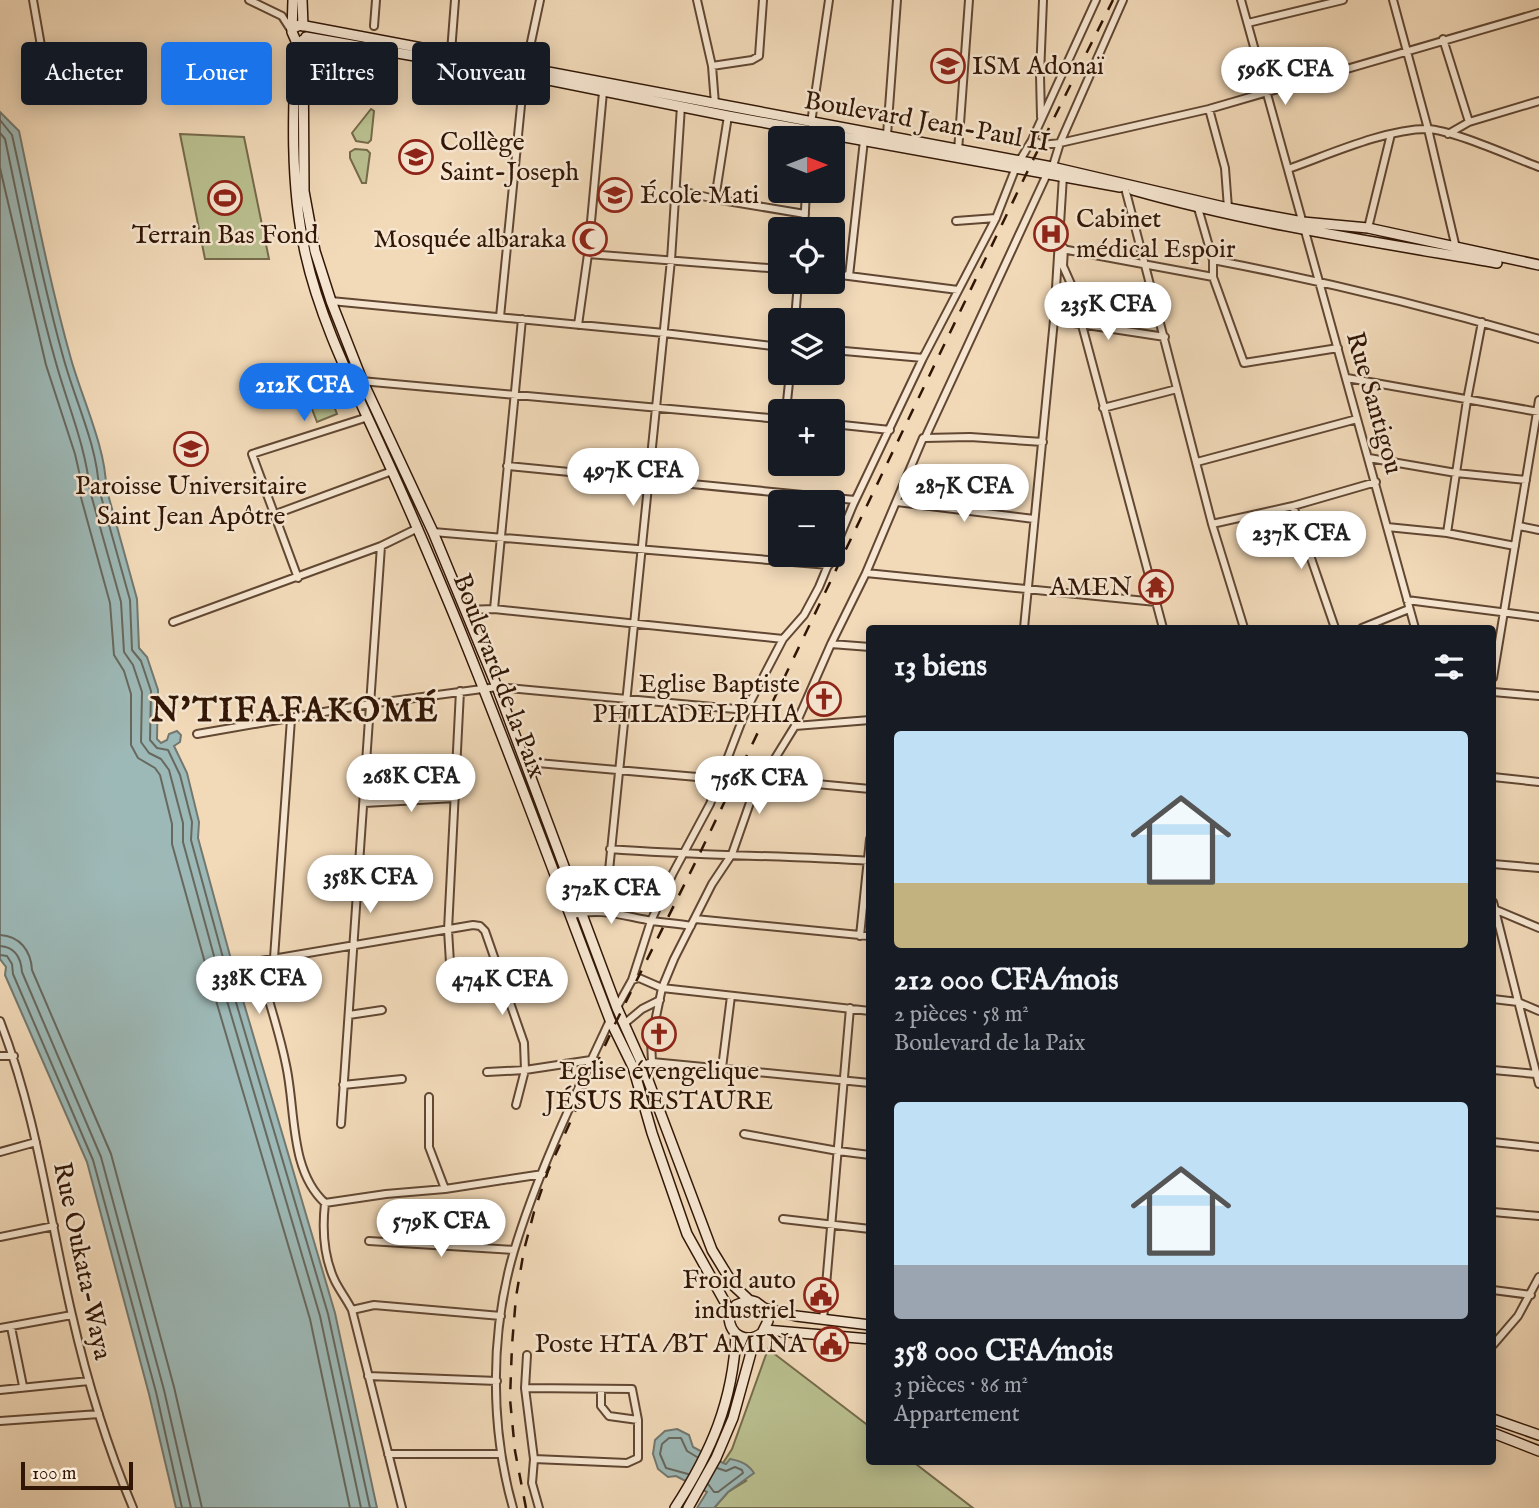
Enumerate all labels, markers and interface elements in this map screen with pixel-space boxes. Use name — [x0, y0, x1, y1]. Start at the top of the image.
chip: Acheter — [21, 42, 147, 105]
chip: Louer — [161, 42, 272, 105]
chip: Filtres — [286, 42, 398, 105]
chip: Nouveau — [412, 42, 550, 105]
school or university icon: ISM Adonaï — [929, 47, 967, 85]
pin: 596K CFA — [1213, 48, 1357, 107]
place label: ISM Adonaï — [972, 50, 1105, 83]
text: 596K CFA — [1237, 55, 1333, 84]
street label: Boulevard Jean-Paul II — [801, 84, 1053, 160]
place label: Collège Saint-Joseph — [440, 126, 579, 189]
north arrow — [768, 126, 845, 203]
map controls — [768, 126, 845, 567]
school or university icon: Collège Saint-Joseph — [397, 138, 435, 176]
school or university icon: École Mati — [596, 176, 634, 214]
sports icon: Terrain Bas Fond — [206, 179, 244, 217]
place label: École Mati — [640, 179, 759, 212]
place label: Cabinet médical Espoir — [1076, 203, 1236, 266]
hospital icon: Cabinet médical Espoir — [1032, 215, 1070, 253]
button: locate — [768, 217, 845, 294]
place label: Terrain Bas Fond — [132, 219, 318, 252]
mosque icon: Mosquée albaraka — [571, 220, 609, 258]
place label: Mosquée albaraka — [373, 223, 567, 256]
pin: 235K CFA — [1036, 282, 1180, 342]
text: 235K CFA — [1060, 290, 1156, 319]
button: layers — [768, 308, 845, 385]
street label: Rue Santigou — [1338, 328, 1410, 478]
pin: 212K CFA — [232, 364, 376, 423]
text: 212K CFA — [255, 371, 353, 400]
button: + — [768, 399, 845, 476]
school or university icon: Paroisse Universitaire Saint Jean Apôtre — [172, 430, 210, 468]
pin: 497K CFA — [561, 448, 705, 508]
text: 497K CFA — [583, 456, 683, 485]
pin: 287K CFA — [892, 464, 1036, 524]
place label: Paroisse Universitaire Saint Jean Apôtre — [75, 470, 307, 533]
text: 287K CFA — [915, 472, 1013, 501]
button: − — [768, 490, 845, 567]
pin: 237K CFA — [1229, 512, 1373, 571]
text: 237K CFA — [1252, 519, 1350, 548]
temple icon: AMEN — [1137, 568, 1175, 606]
street label: Boulevard de la Paix — [445, 569, 553, 783]
place label: AMEN — [1048, 571, 1132, 604]
text: 13 biens — [894, 648, 987, 686]
icon: filters — [1430, 648, 1468, 686]
place label: Eglise Baptiste PHILADELPHIA — [592, 668, 801, 731]
church icon: Eglise Baptiste PHILADELPHIA — [805, 680, 843, 718]
district label: N'TIFAFAKOMÉ — [149, 688, 440, 733]
pin: 268K CFA — [339, 754, 483, 814]
pin: 756K CFA — [687, 756, 831, 816]
text: 268K CFA — [362, 762, 460, 791]
text: 756K CFA — [711, 764, 807, 793]
icon: home — [1118, 777, 1244, 903]
pin: 358K CFA — [298, 856, 442, 915]
text: 358K CFA — [323, 863, 417, 892]
pin: 372K CFA — [539, 866, 683, 926]
text: 372K CFA — [562, 874, 660, 903]
pin: 338K CFA — [187, 956, 331, 1016]
pin: 474K CFA — [430, 958, 574, 1017]
text: 212 000 CFA/mois — [894, 962, 1119, 1000]
text: 338K CFA — [212, 964, 306, 993]
text: 474K CFA — [452, 965, 552, 994]
text: 2 pièces · 58 m² — [894, 1000, 1029, 1029]
church icon: Eglise évengelique JÉSUS RESTAURE — [640, 1015, 678, 1053]
text: Boulevard de la Paix — [894, 1029, 1086, 1058]
place label: Eglise évengelique JÉSUS RESTAURE — [542, 1055, 773, 1118]
icon: home — [1118, 1148, 1244, 1274]
street label: Rue Oukata-Waya — [45, 1159, 119, 1364]
pin: 579K CFA — [369, 1200, 513, 1259]
text: 579K CFA — [393, 1207, 489, 1236]
place label: Froid auto industriel — [682, 1264, 797, 1327]
public building icon: Froid auto industriel — [802, 1276, 840, 1314]
public building icon: Poste HTA /BT AMINA — [812, 1325, 850, 1363]
place label: Poste HTA /BT AMINA — [535, 1328, 807, 1361]
text: 358 000 CFA/mois — [894, 1333, 1113, 1371]
text: 3 pièces · 86 m² — [894, 1371, 1028, 1400]
text: Appartement — [894, 1400, 1020, 1429]
scale bar — [21, 1459, 133, 1491]
text: 100 m — [32, 1462, 76, 1486]

